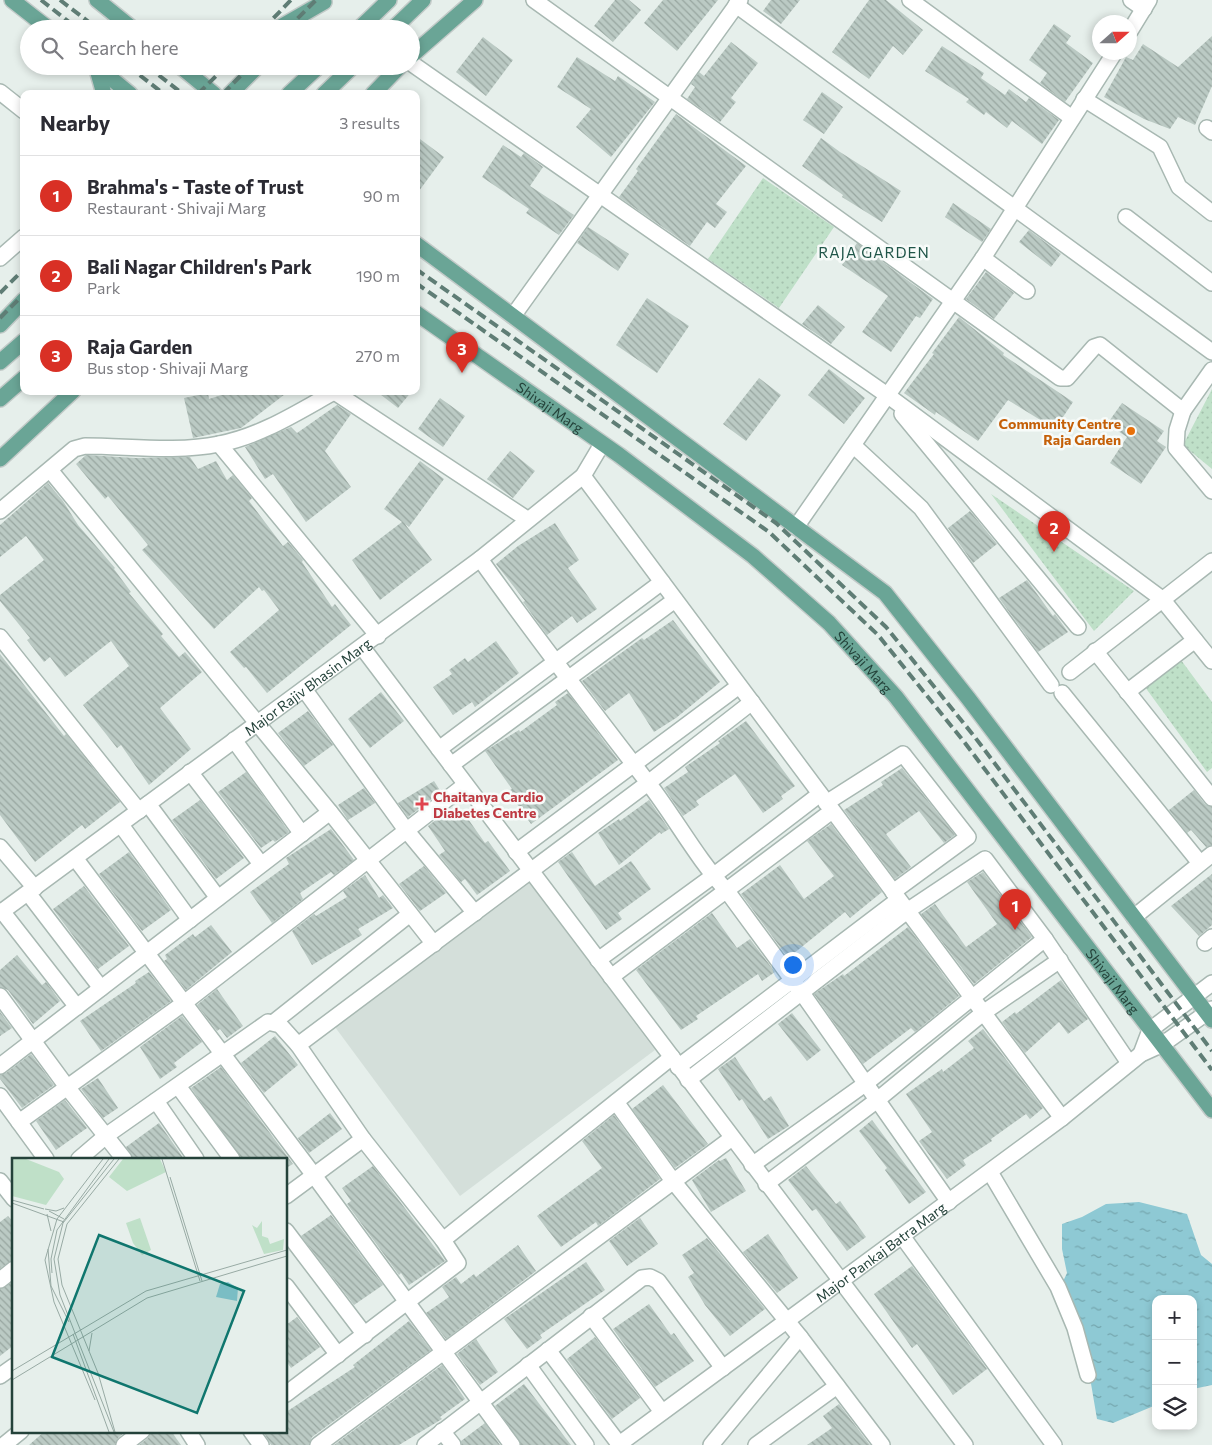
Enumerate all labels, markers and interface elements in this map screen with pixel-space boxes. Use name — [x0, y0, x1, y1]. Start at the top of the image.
north arrow — [1092, 15, 1137, 60]
search box — [20, 20, 420, 75]
icon: search — [38, 34, 66, 62]
text: Search here — [78, 36, 178, 59]
text: Nearby — [40, 110, 110, 135]
text: 3 results — [339, 113, 400, 132]
text: Brahma's - Taste of Trust — [87, 175, 304, 198]
text: 1 — [52, 186, 60, 205]
text: 90 m — [363, 186, 400, 205]
text: Restaurant · Shivaji Marg — [87, 198, 266, 217]
district label: RAJA GARDEN — [818, 243, 930, 261]
text: Bali Nagar Children's Park — [87, 255, 312, 278]
text: 2 — [51, 266, 61, 285]
text: 190 m — [356, 266, 400, 285]
text: Park — [87, 278, 120, 297]
pin: 3 — [446, 332, 478, 373]
text: Raja Garden — [87, 335, 193, 358]
text: 3 — [51, 346, 61, 365]
text: 270 m — [355, 346, 400, 365]
text: Bus stop · Shivaji Marg — [87, 358, 248, 377]
street label: Shivaji Marg — [514, 378, 588, 437]
place label: Community Centre Raja Garden — [998, 415, 1121, 448]
marker: Community Centre Raja Garden — [1125, 425, 1137, 437]
pin: 2 — [1038, 511, 1070, 552]
street label: Shivaji Marg — [832, 627, 897, 697]
street label: Major Rajiv Bhasin Marg — [241, 634, 375, 739]
place label: Chaitanya Cardio Diabetes Centre — [433, 788, 544, 821]
marker: Chaitanya Cardio Diabetes Centre — [415, 797, 429, 811]
pin: 1 — [999, 889, 1031, 930]
street label: Shivaji Marg — [1083, 945, 1144, 1017]
your location — [780, 952, 806, 978]
inset map — [12, 1158, 288, 1432]
street label: Major Pankaj Batra Marg — [812, 1198, 949, 1305]
map controls — [1152, 1295, 1197, 1430]
button: + — [1152, 1295, 1197, 1340]
button: − — [1152, 1340, 1197, 1385]
button: layers — [1152, 1385, 1197, 1430]

